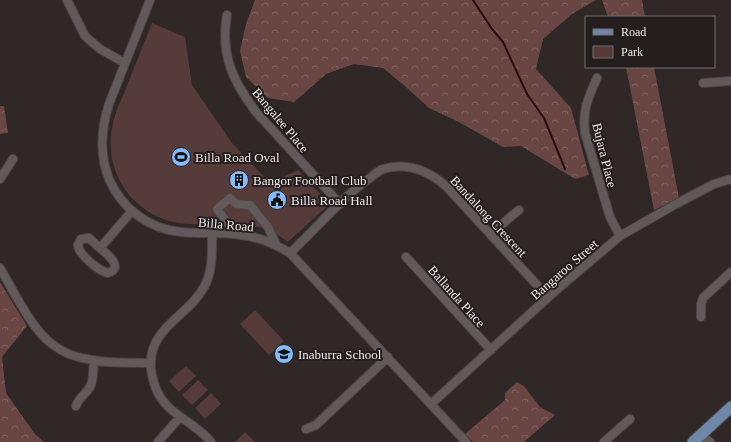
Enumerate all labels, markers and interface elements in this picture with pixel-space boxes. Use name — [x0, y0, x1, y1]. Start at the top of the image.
legend — [585, 16, 715, 68]
text: Road — [621, 25, 646, 39]
text: Park — [621, 45, 643, 59]
street label: Bangalee Place — [249, 85, 312, 156]
street label: Bujara Place — [589, 121, 620, 189]
sports icon: Billa Road Oval — [170, 146, 192, 168]
place label: Billa Road Oval — [195, 150, 280, 165]
building icon: Bangor Football Club — [228, 169, 250, 191]
place label: Bangor Football Club — [253, 173, 366, 188]
street label: Bandalong Crescent — [447, 173, 530, 260]
public building icon: Billa Road Hall — [266, 189, 288, 211]
place label: Billa Road Hall — [291, 193, 373, 208]
street label: Billa Road — [197, 215, 255, 234]
street label: Bangaroo Street — [528, 236, 601, 303]
street label: Ballanda Place — [425, 262, 488, 330]
school or university icon: Inaburra School — [273, 343, 295, 365]
place label: Inaburra School — [298, 347, 382, 362]

